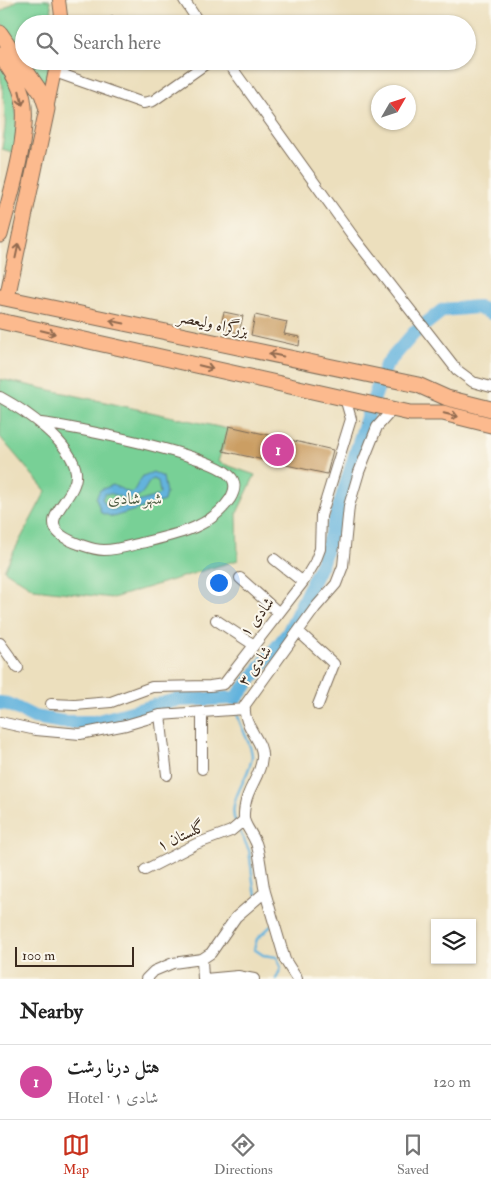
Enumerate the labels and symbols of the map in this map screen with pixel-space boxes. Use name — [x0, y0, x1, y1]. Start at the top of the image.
north arrow — [371, 85, 416, 130]
one-way arrow — [17, 89, 26, 105]
one-way arrow — [13, 243, 22, 259]
street label: بزرگراه ولیعصر — [174, 305, 250, 341]
one-way arrow — [109, 316, 125, 326]
one-way arrow — [39, 328, 55, 337]
one-way arrow — [268, 350, 284, 360]
one-way arrow — [198, 363, 214, 372]
one-way arrow — [443, 411, 459, 420]
pin: 1 — [262, 431, 294, 469]
park label: شهر شادی — [108, 489, 162, 509]
your location — [206, 570, 232, 596]
street label: شادی ۱ — [235, 593, 279, 641]
street label: شادی ۳ — [234, 642, 276, 690]
street label: گلستان ۱ — [154, 816, 208, 856]
scale bar — [15, 944, 134, 967]

